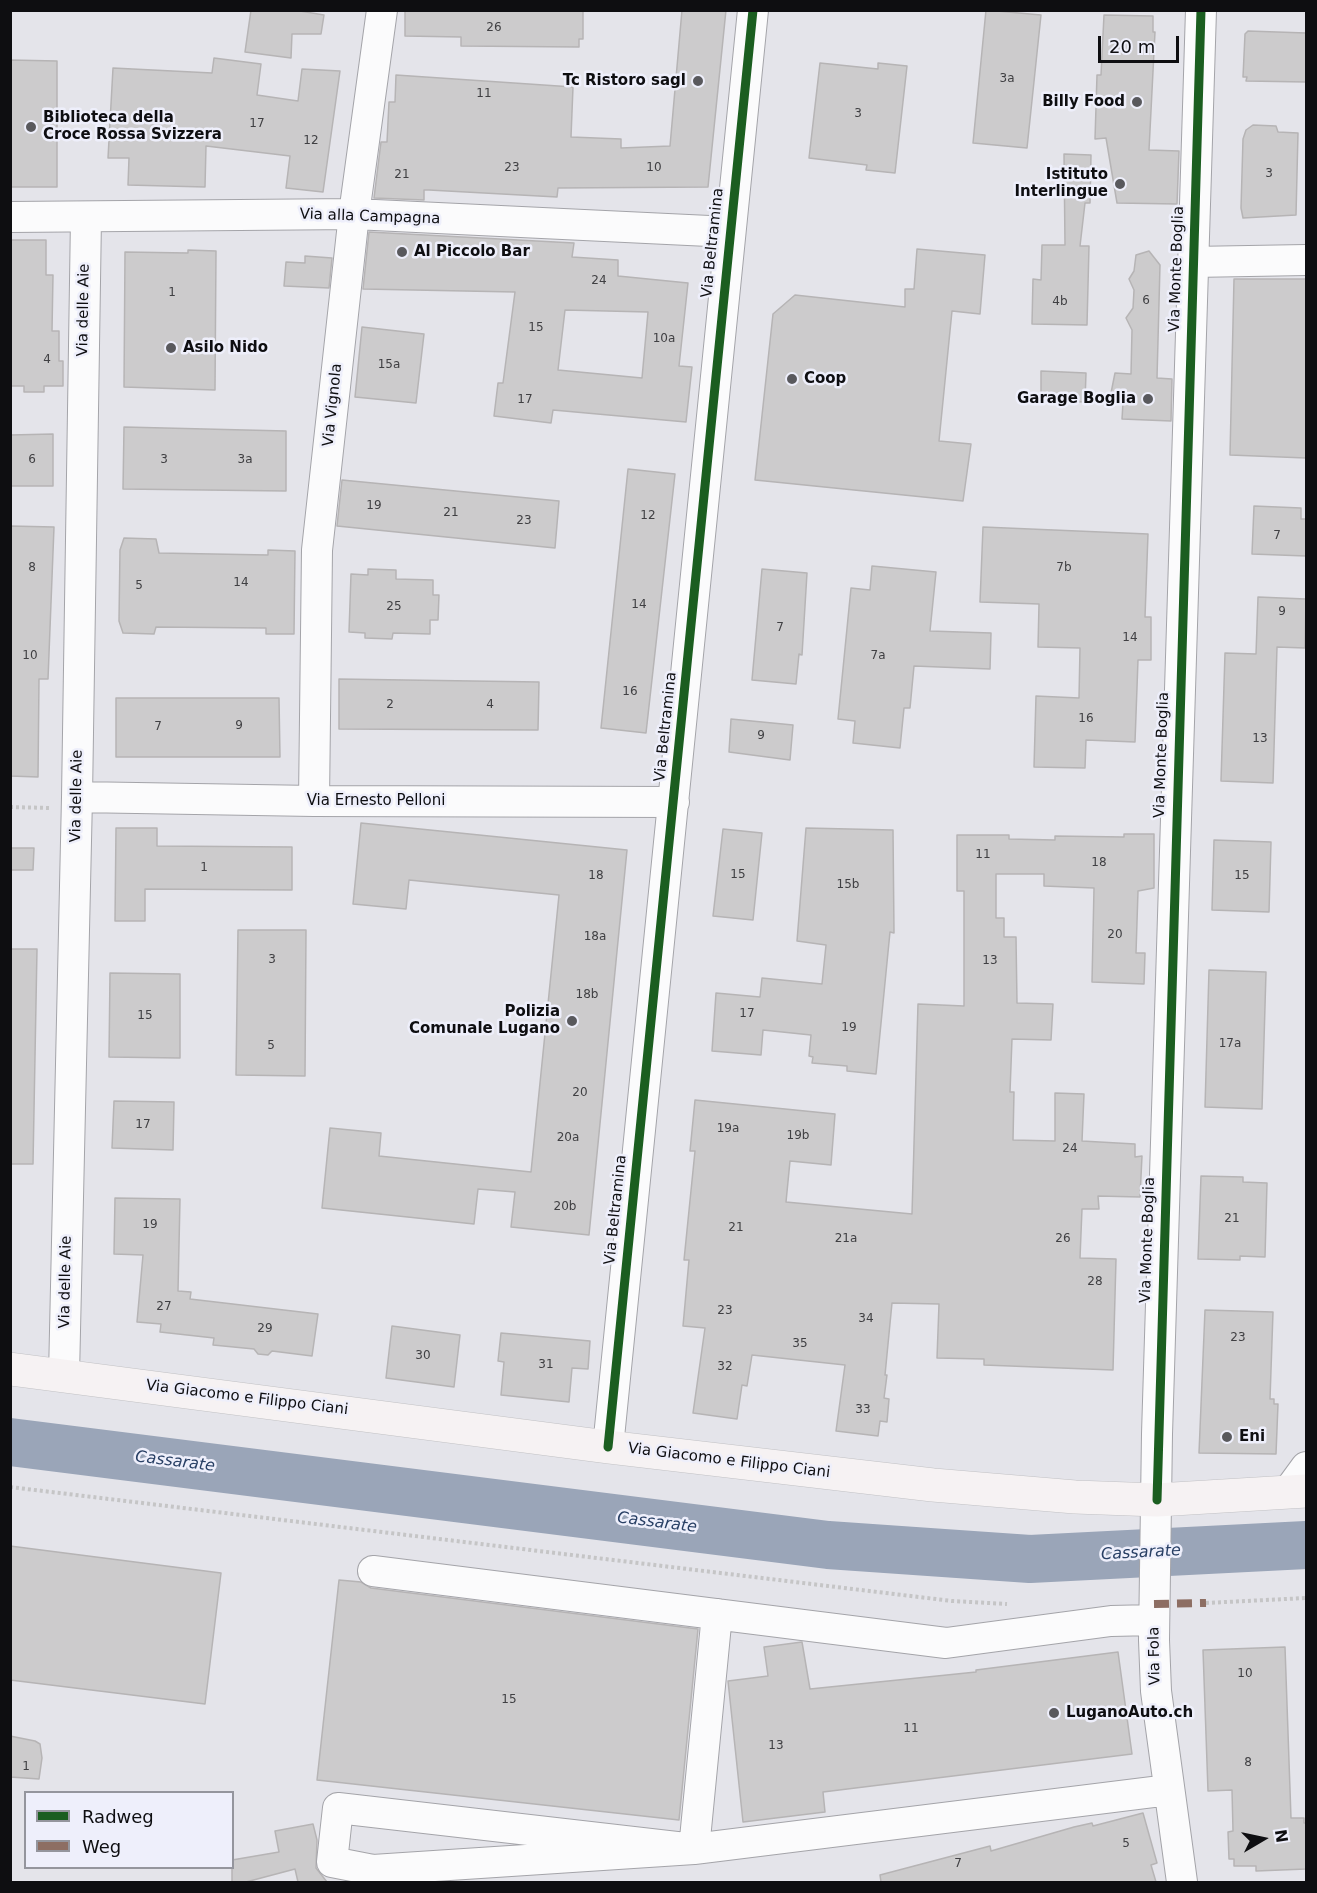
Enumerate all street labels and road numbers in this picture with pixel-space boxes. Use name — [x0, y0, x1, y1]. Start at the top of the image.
street label: Via Beltramina — [698, 187, 728, 299]
street label: Via alla Campagna — [299, 206, 441, 228]
street label: Via Monte Boglia — [1166, 206, 1188, 332]
street label: Via delle Aie — [74, 263, 94, 357]
street label: Via Vignola — [320, 362, 346, 448]
street label: Via Beltramina — [651, 671, 681, 783]
street label: Via Monte Boglia — [1151, 692, 1173, 818]
street label: Via delle Aie — [67, 749, 87, 843]
street label: Via Ernesto Pelloni — [307, 792, 445, 810]
street label: Via Beltramina — [601, 1154, 631, 1266]
street label: Via Monte Boglia — [1137, 1177, 1159, 1303]
street label: Via delle Aie — [56, 1235, 76, 1329]
street label: Via Giacomo e Filippo Ciani — [145, 1377, 349, 1419]
street label: Via Giacomo e Filippo Ciani — [627, 1440, 831, 1482]
street label: Via Fola — [1145, 1627, 1165, 1685]

